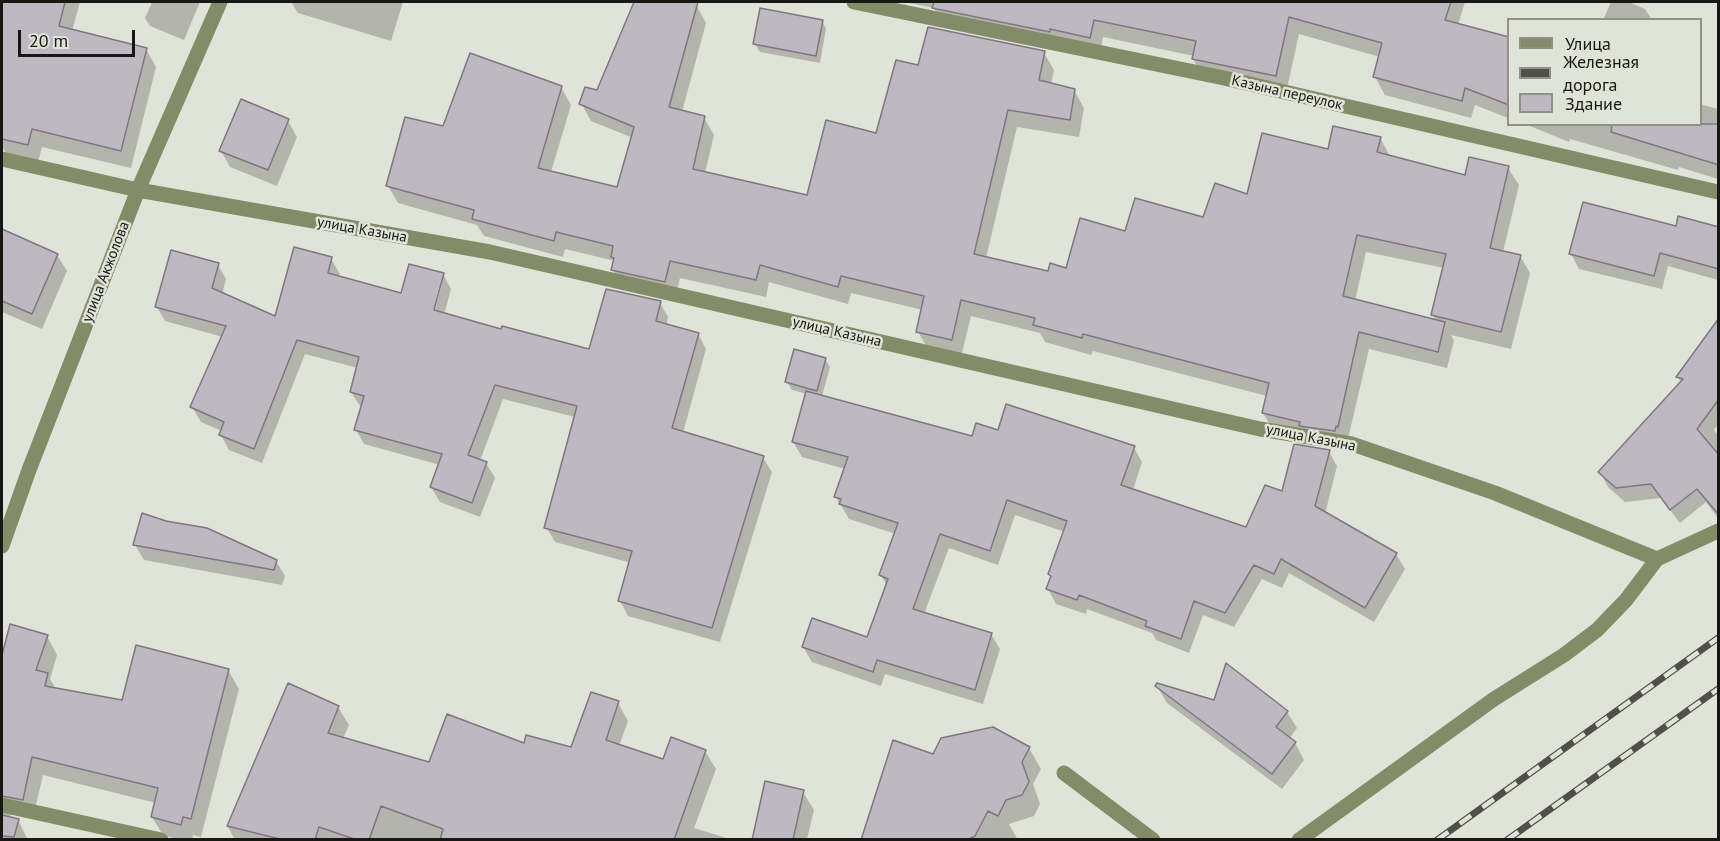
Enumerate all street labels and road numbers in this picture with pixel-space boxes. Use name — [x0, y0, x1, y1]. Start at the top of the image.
street label: Казына переулок — [1230, 71, 1344, 115]
street label: улица Казына — [316, 213, 408, 247]
street label: улица Акжолова — [79, 219, 133, 325]
street label: улица Казына — [791, 313, 883, 351]
street label: улица Казына — [1265, 421, 1357, 455]

